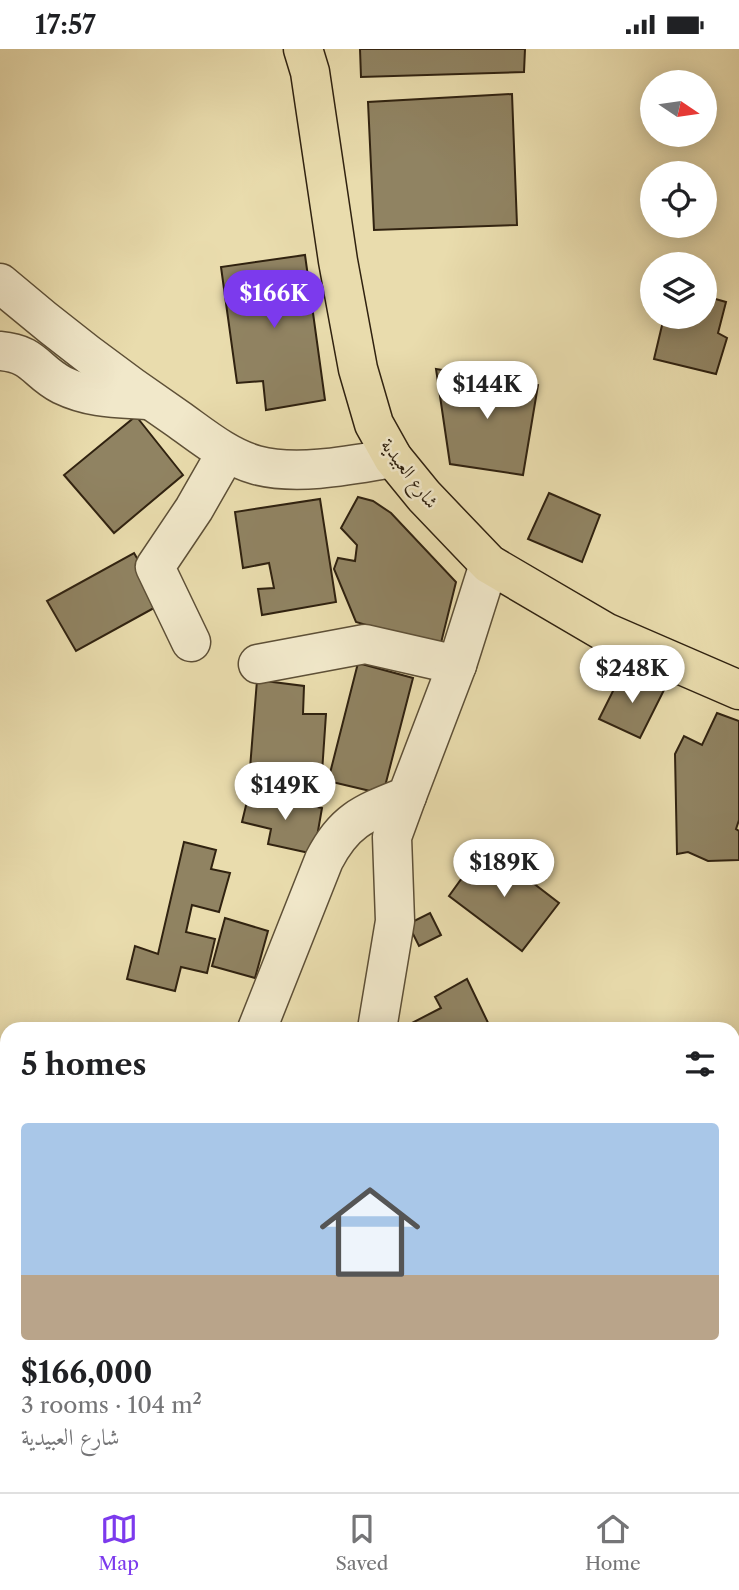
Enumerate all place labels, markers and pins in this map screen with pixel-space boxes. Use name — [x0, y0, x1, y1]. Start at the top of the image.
pin: $166K — [225, 271, 323, 330]
pin: $144K — [438, 361, 536, 421]
pin: $248K — [583, 645, 681, 705]
pin: $149K — [236, 763, 334, 822]
pin: $189K — [455, 839, 553, 899]

